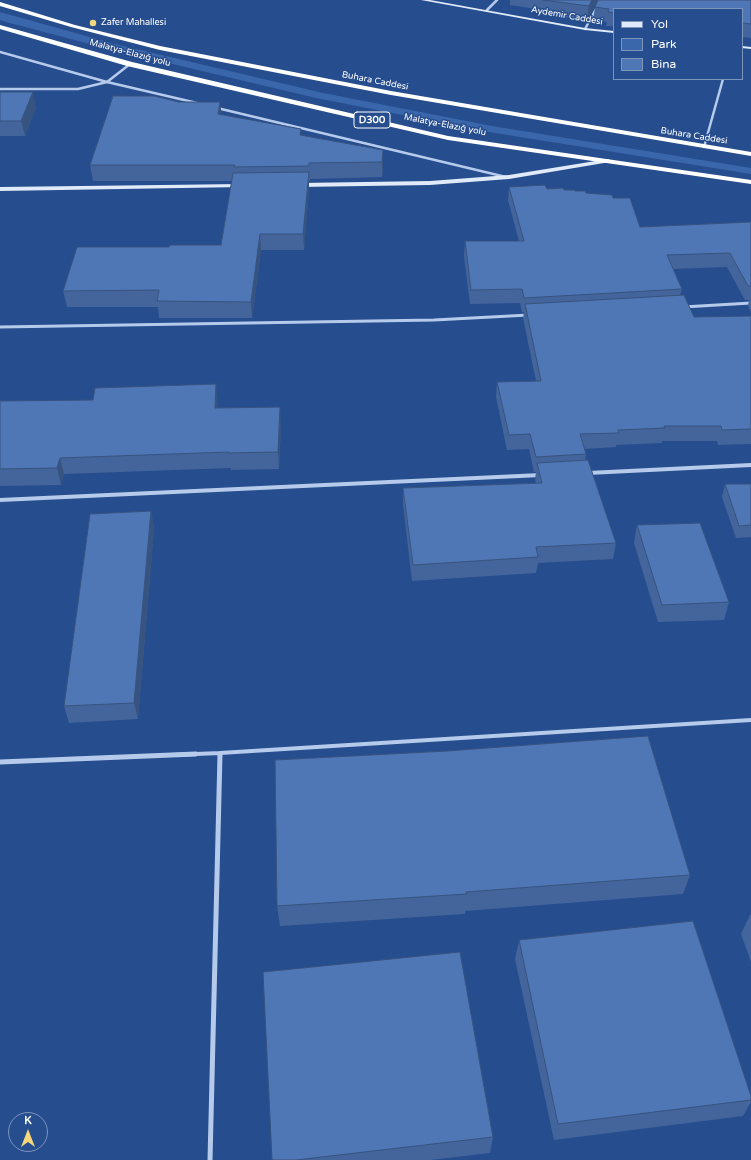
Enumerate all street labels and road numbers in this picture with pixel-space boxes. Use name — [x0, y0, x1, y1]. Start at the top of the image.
street label: Aydemir Caddesi — [530, 4, 604, 28]
street label: Malatya-Elazığ yolu — [88, 37, 172, 69]
street label: Buhara Caddesi — [341, 69, 409, 93]
road number: D300 — [354, 112, 390, 128]
street label: Malatya-Elazığ yolu — [403, 112, 487, 138]
street label: Buhara Caddesi — [660, 125, 728, 147]

